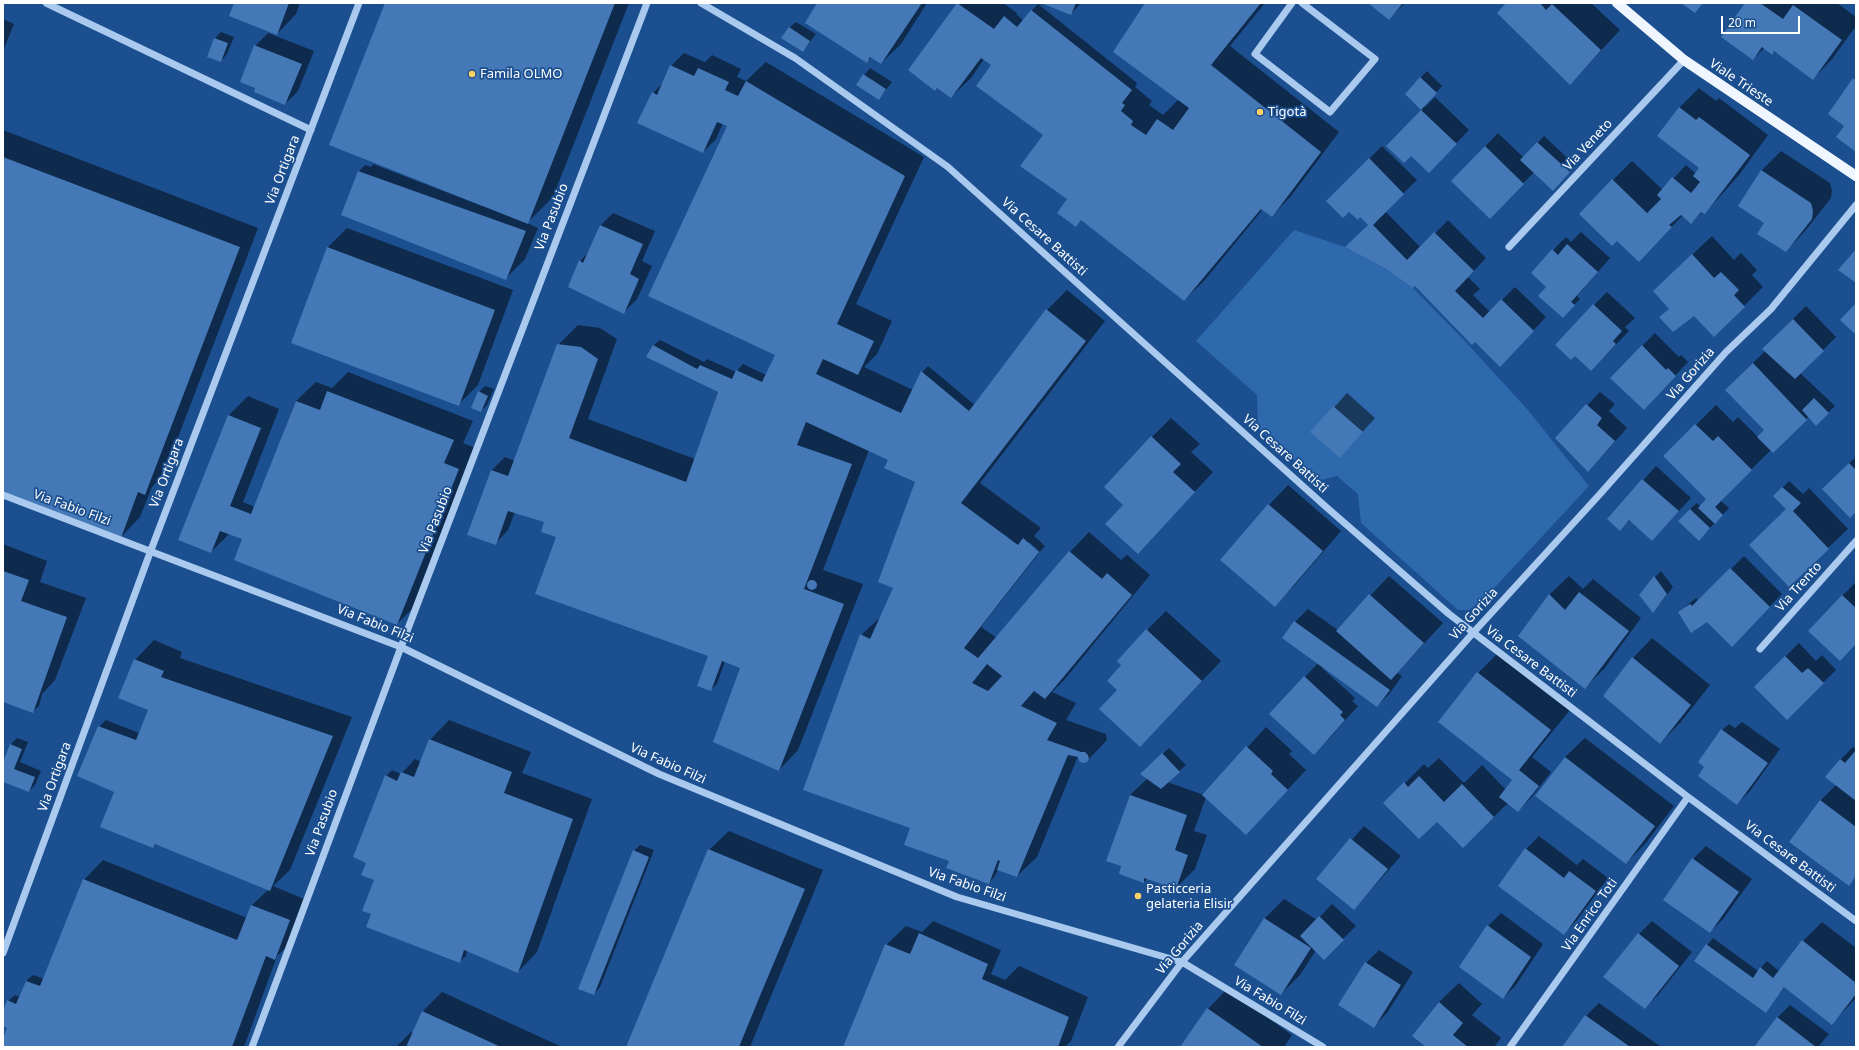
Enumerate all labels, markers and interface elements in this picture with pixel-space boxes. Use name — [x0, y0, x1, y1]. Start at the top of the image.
scale bar — [1723, 8, 1802, 34]
text: 20 m — [1728, 14, 1756, 31]
street label: Viale Trieste — [1706, 56, 1776, 110]
place label: Famila OLMO — [480, 66, 562, 82]
marker: Famila OLMO — [467, 69, 477, 79]
place label: Tigotà — [1268, 104, 1306, 120]
marker: Tigotà — [1255, 107, 1265, 117]
street label: Via Veneto — [1560, 116, 1616, 174]
street label: Via Ortigara — [263, 133, 303, 207]
street label: Via Pasubio — [532, 181, 572, 253]
street label: Via Cesare Battisti — [998, 195, 1090, 279]
street label: Via Gorizia — [1664, 344, 1718, 404]
street label: Via Cesare Battisti — [1239, 412, 1331, 496]
street label: Via Ortigara — [147, 436, 187, 510]
street label: Via Pasubio — [416, 484, 456, 556]
street label: Via Fabio Filzi — [31, 487, 113, 529]
street label: Via Trento — [1773, 559, 1825, 615]
street label: Via Gorizia — [1447, 585, 1501, 643]
street label: Via Fabio Filzi — [334, 602, 416, 646]
street label: Via Cesare Battisti — [1483, 623, 1579, 701]
street label: Via Ortigara — [35, 740, 75, 814]
street label: Via Fabio Filzi — [628, 740, 708, 788]
street label: Via Pasubio — [303, 787, 341, 859]
street label: Via Cesare Battisti — [1742, 818, 1838, 896]
street label: Via Fabio Filzi — [926, 864, 1008, 906]
street label: Via Enrico Toti — [1559, 875, 1621, 955]
place label: Pasticceria gelateria Elisir — [1146, 881, 1232, 912]
marker: Pasticceria gelateria Elisir — [1133, 891, 1143, 901]
street label: Via Gorizia — [1153, 918, 1207, 978]
street label: Via Fabio Filzi — [1231, 973, 1309, 1029]

